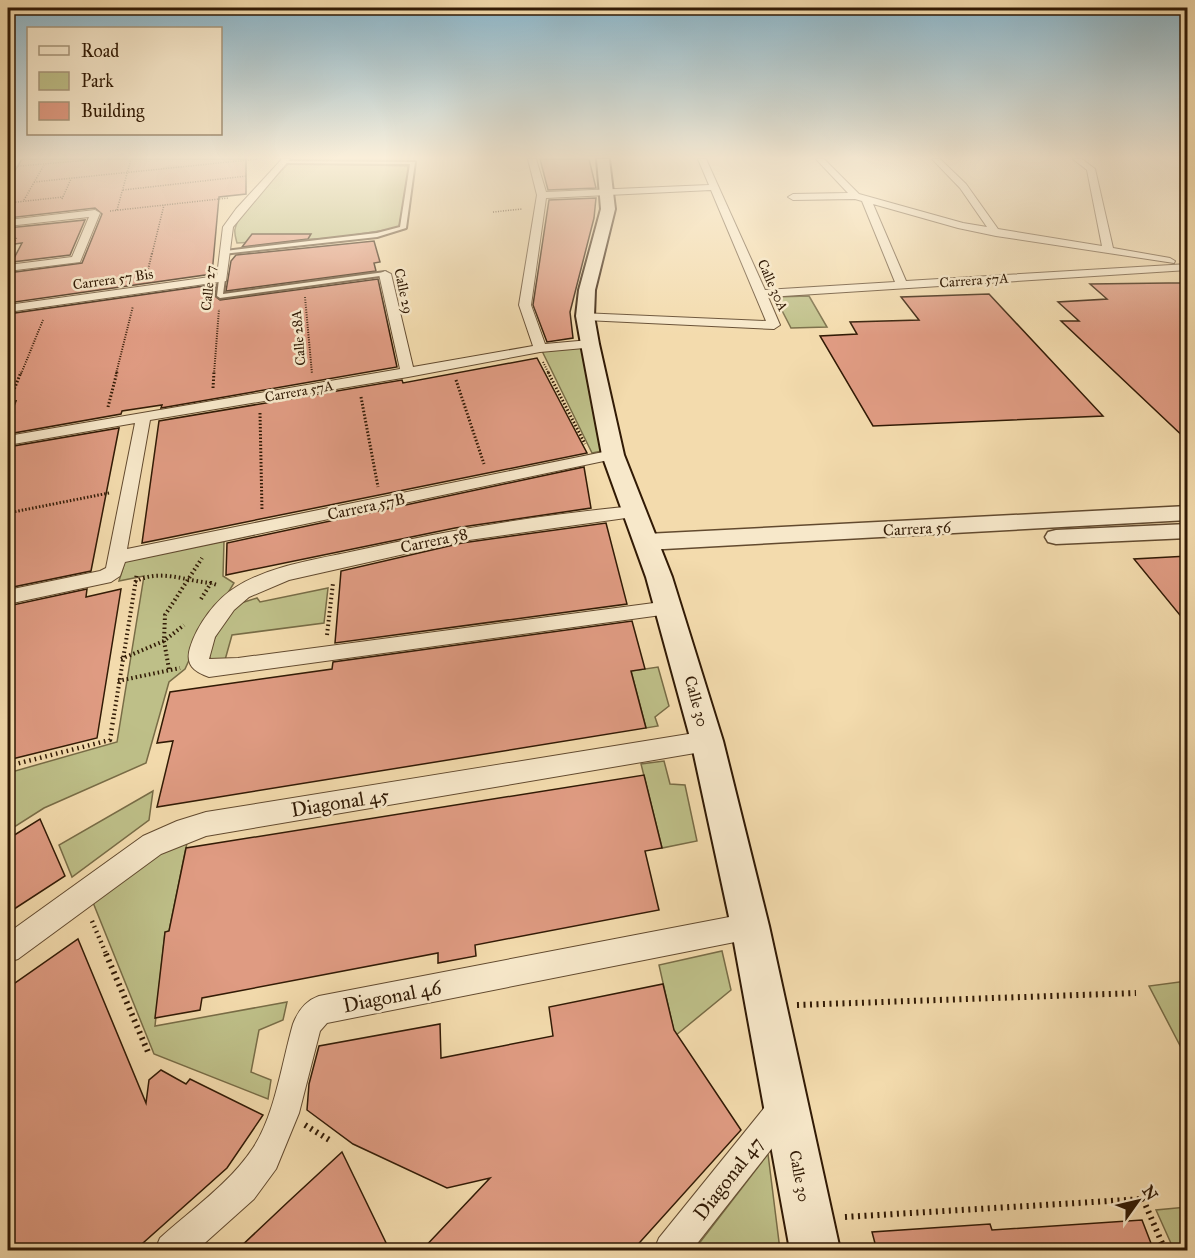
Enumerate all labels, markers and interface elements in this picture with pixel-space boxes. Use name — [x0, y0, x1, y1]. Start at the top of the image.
legend — [27, 27, 222, 135]
text: Road — [81, 40, 119, 62]
text: Park — [81, 70, 114, 92]
text: Building — [81, 100, 145, 123]
street label: Calle 30A — [754, 257, 792, 314]
street label: Calle 27 — [198, 264, 219, 312]
street label: Carrera 57 Bis — [72, 265, 154, 294]
street label: Calle 29 — [390, 267, 417, 315]
street label: Carrera 57A — [939, 270, 1010, 291]
street label: Calle 28A — [288, 309, 309, 366]
street label: Carrera 57A — [263, 377, 335, 406]
street label: Carrera 57B — [325, 489, 407, 524]
street label: Carrera 56 — [883, 517, 952, 540]
street label: Carrera 58 — [399, 524, 470, 557]
street label: Calle 30 — [681, 674, 712, 729]
street label: Diagonal 45 — [289, 782, 391, 823]
street label: Diagonal 46 — [341, 975, 444, 1018]
street label: Diagonal 47 — [688, 1132, 769, 1225]
street label: Calle 30 — [785, 1149, 814, 1203]
north arrow — [1108, 1171, 1168, 1231]
text: N — [1138, 1182, 1162, 1204]

